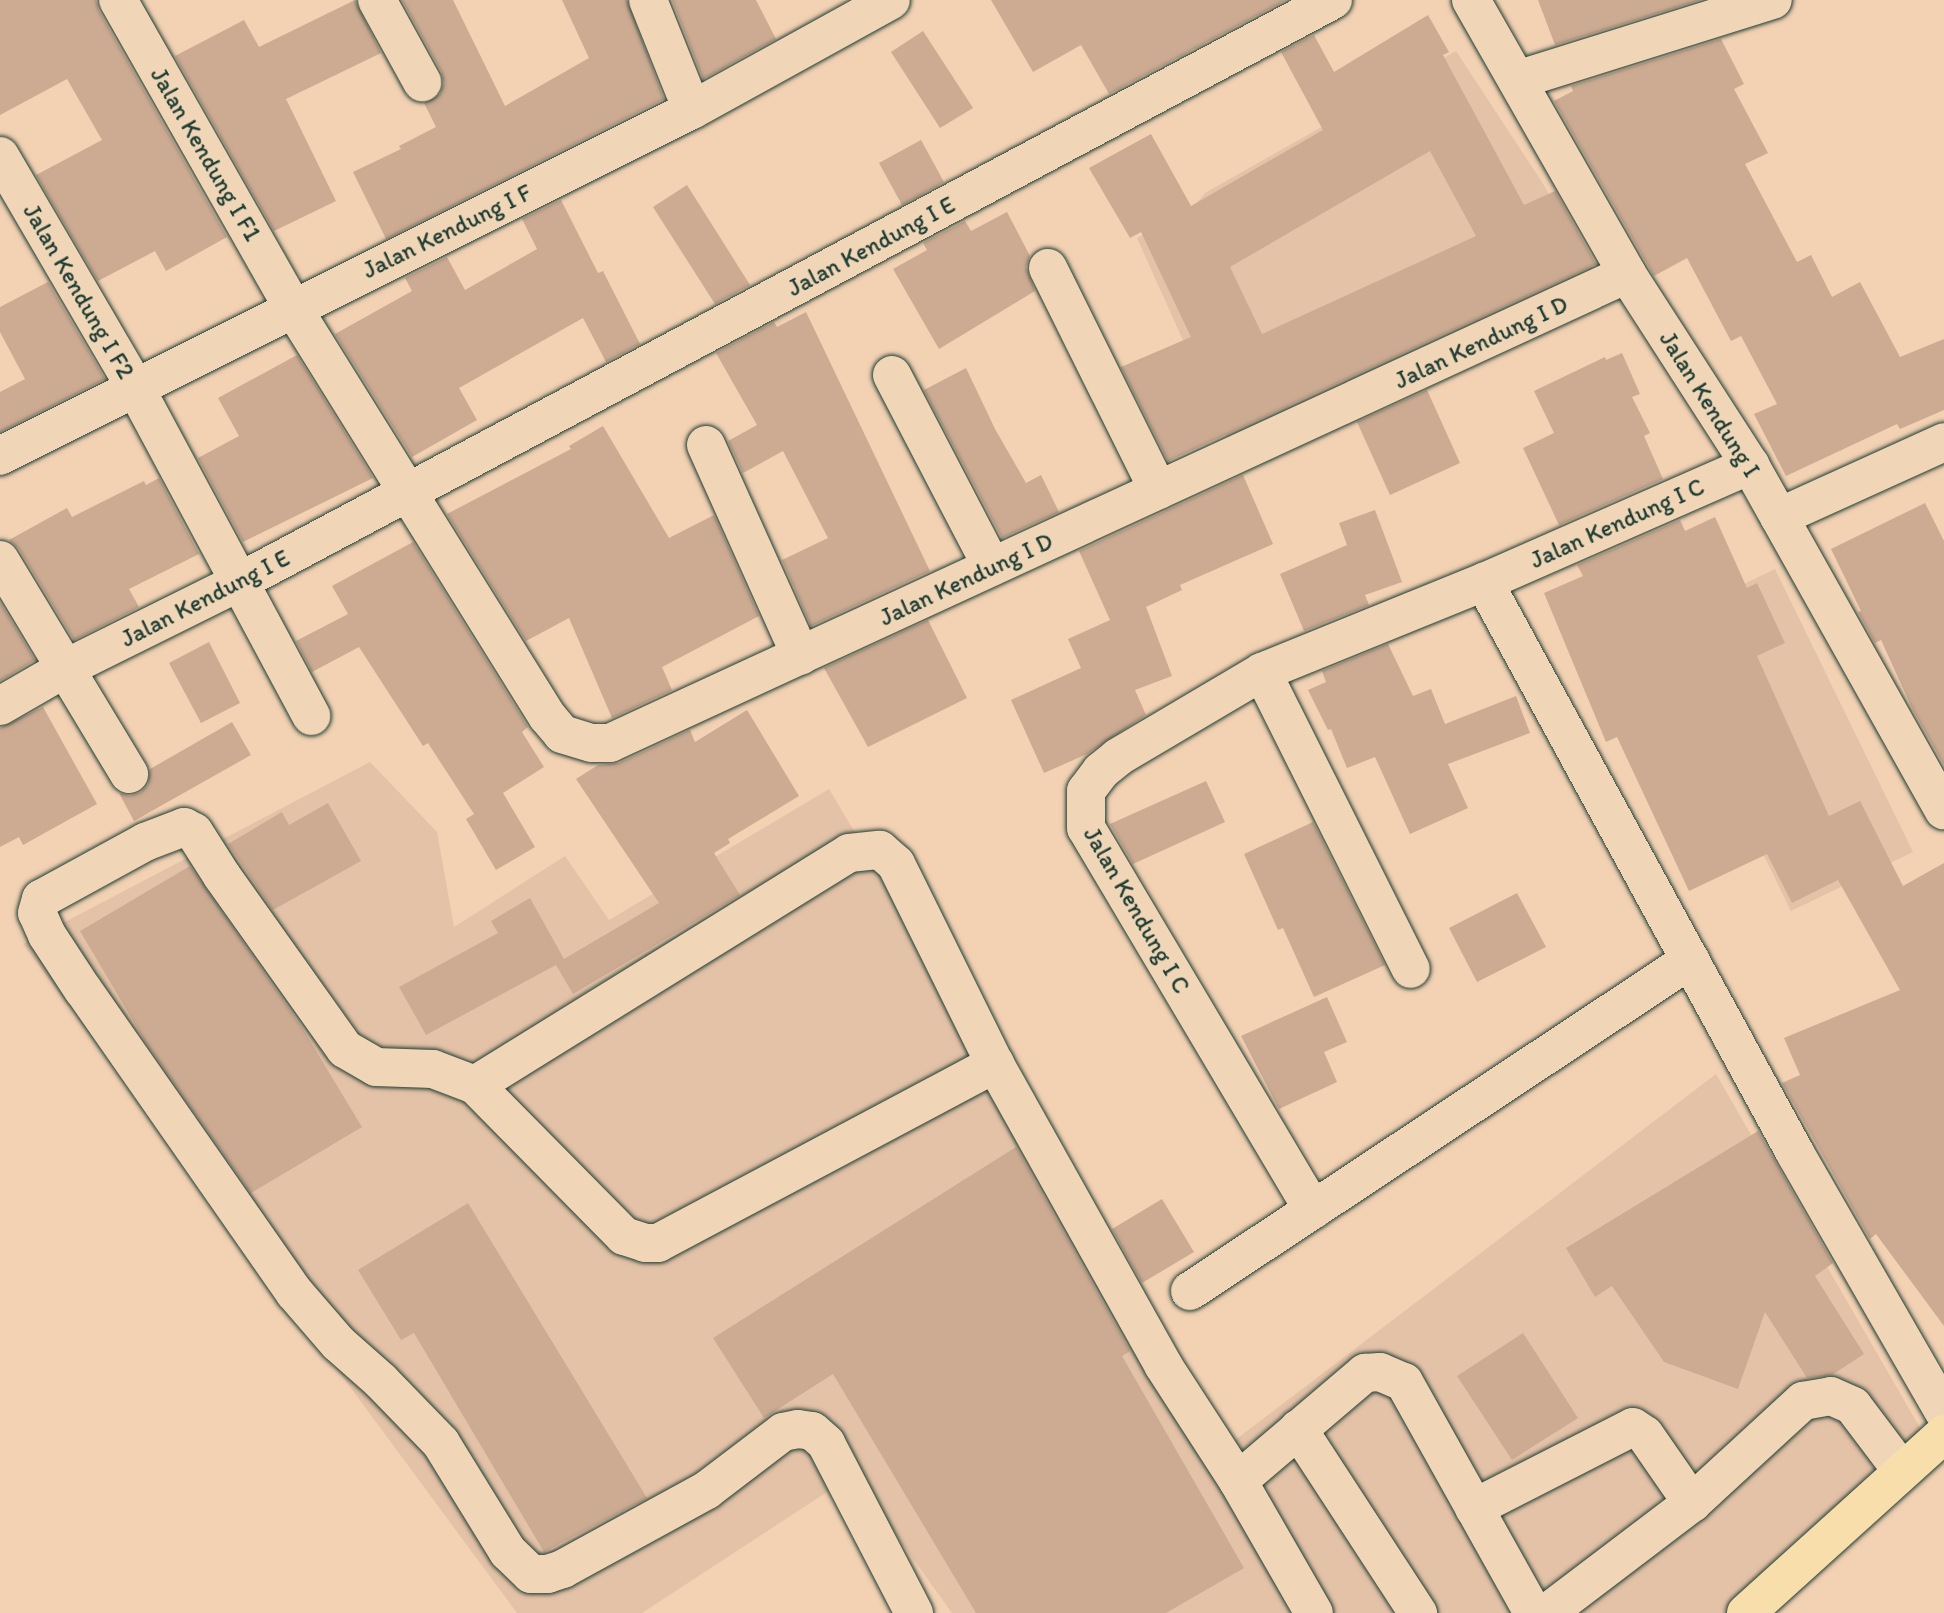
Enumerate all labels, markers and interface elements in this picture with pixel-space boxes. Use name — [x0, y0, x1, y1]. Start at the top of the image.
street label: Jalan Kendung I F1 — [145, 62, 267, 246]
street label: Jalan Kendung I F — [358, 178, 536, 284]
street label: Jalan Kendung I E — [782, 190, 960, 302]
street label: Jalan Kendung I F2 — [17, 198, 141, 384]
street label: Jalan Kendung I D — [1390, 289, 1572, 395]
street label: Jalan Kendung I — [1654, 326, 1766, 482]
street label: Jalan Kendung I C — [1525, 472, 1709, 574]
street label: Jalan Kendung I D — [875, 526, 1057, 632]
street label: Jalan Kendung I E — [116, 543, 294, 653]
street label: Jalan Kendung I C — [1078, 822, 1196, 998]

